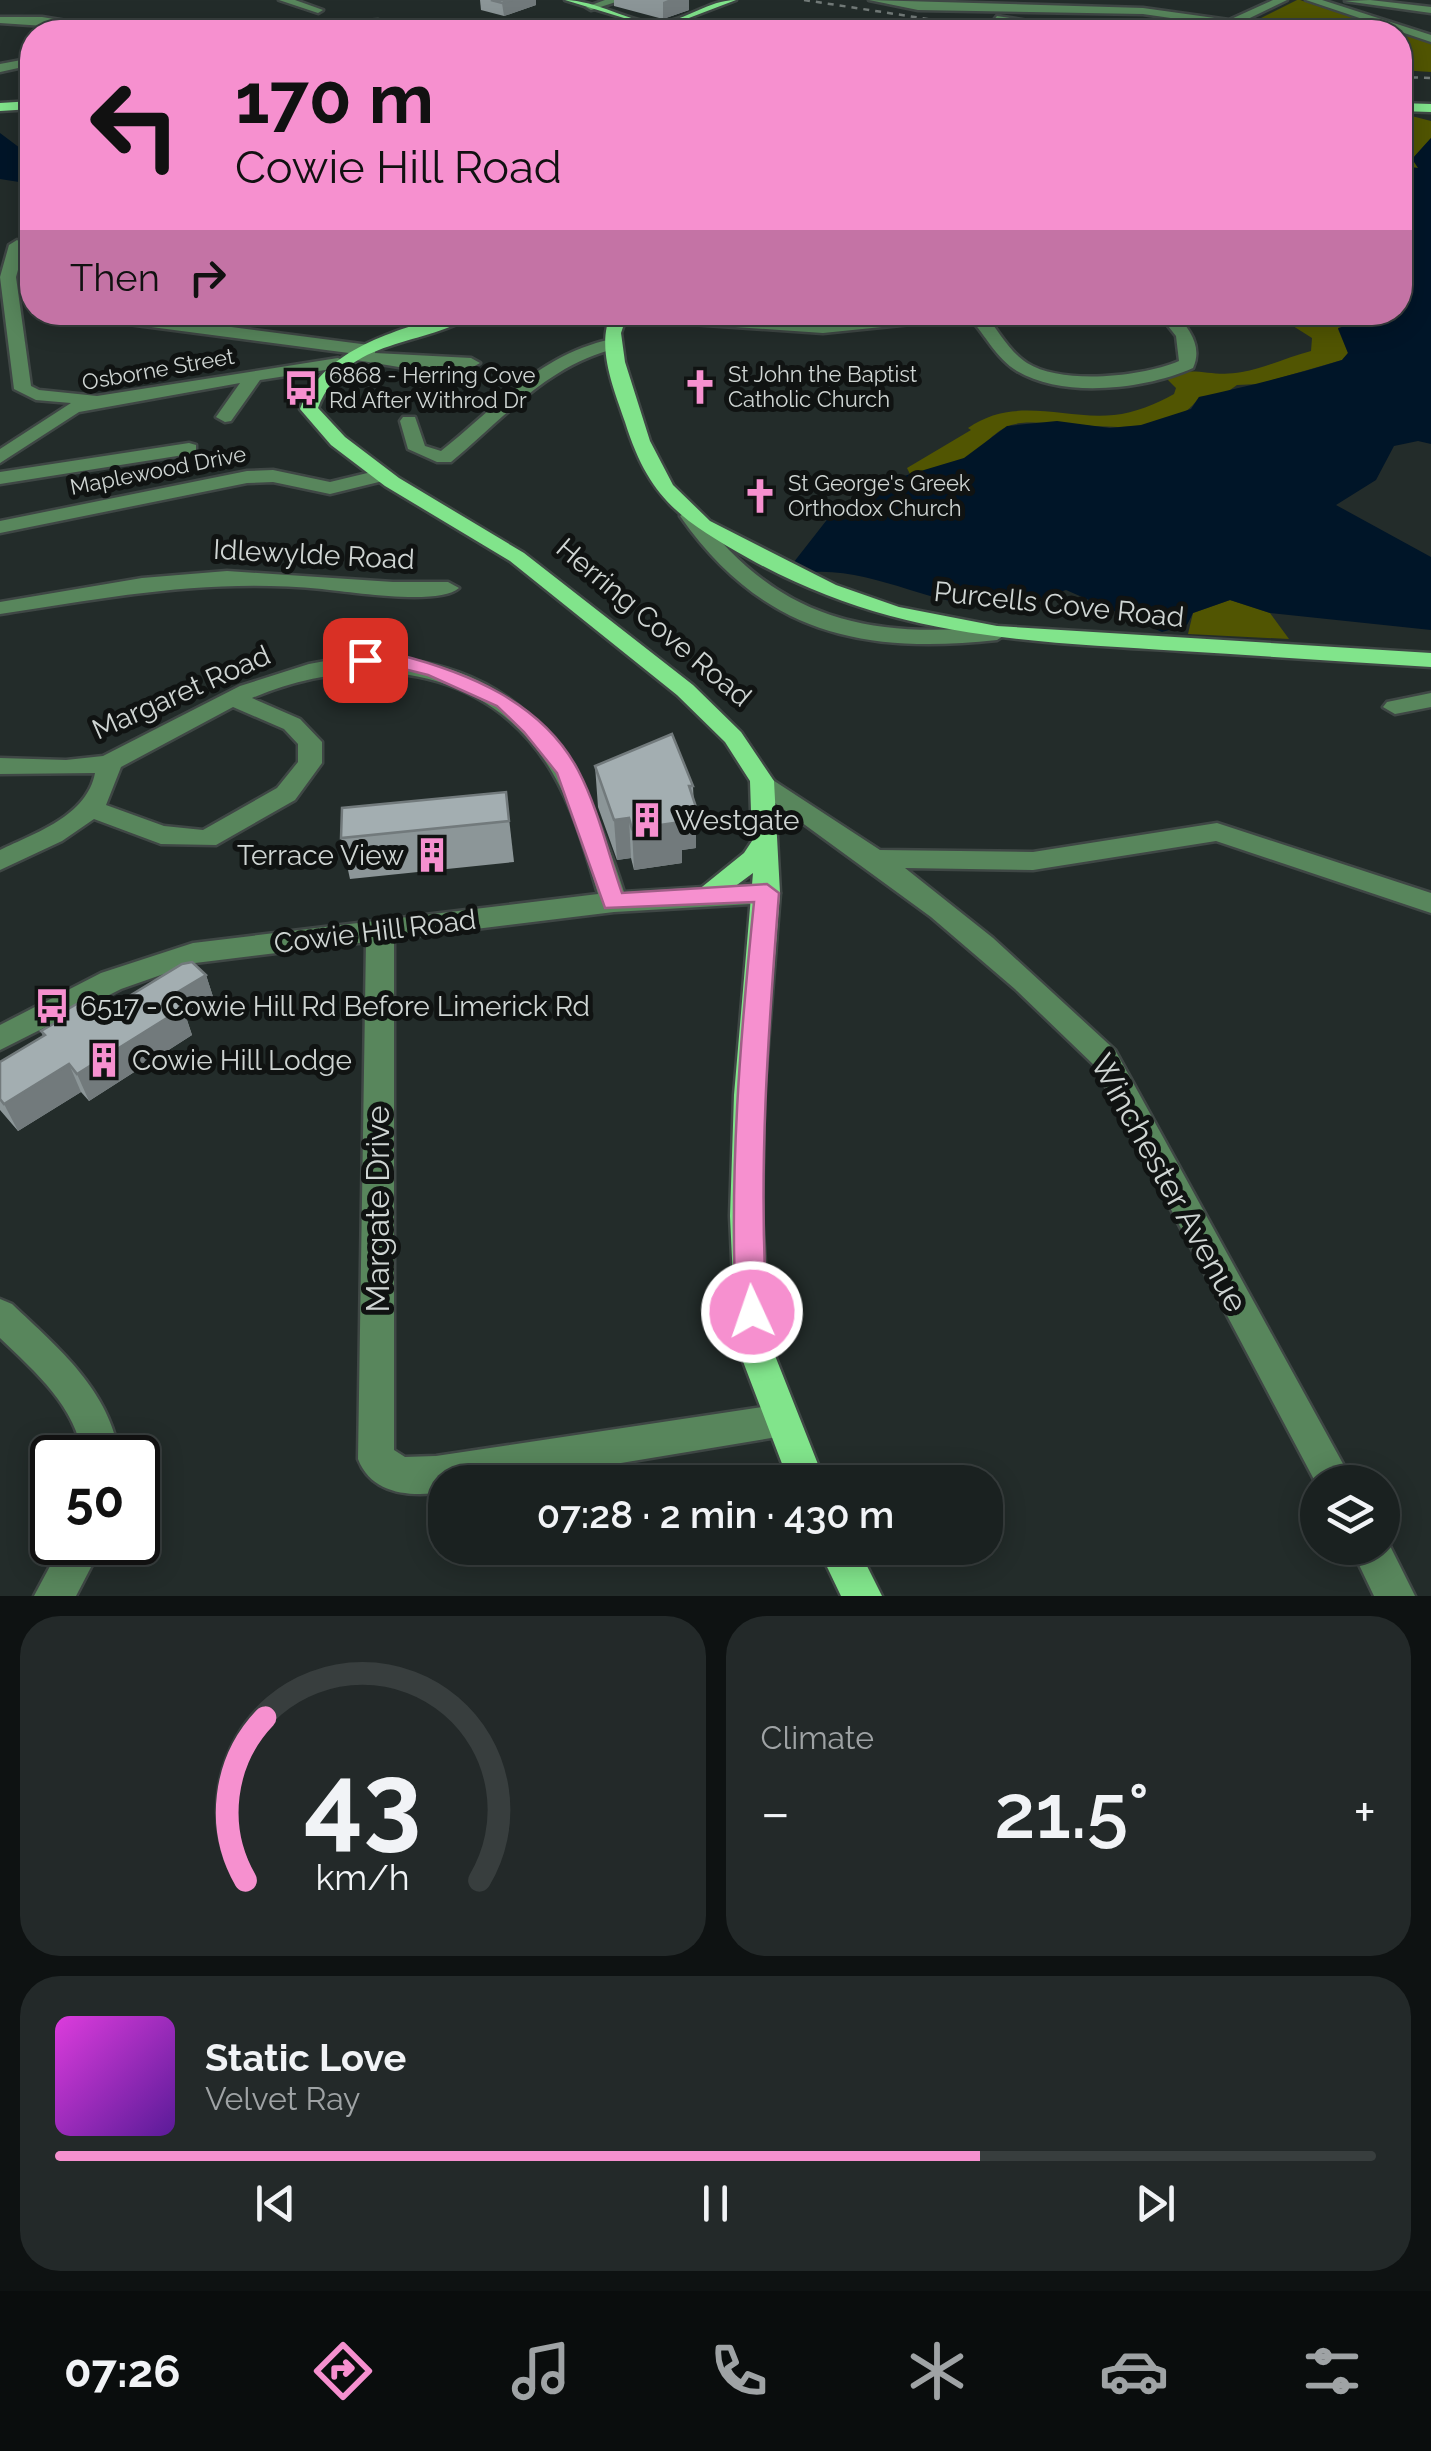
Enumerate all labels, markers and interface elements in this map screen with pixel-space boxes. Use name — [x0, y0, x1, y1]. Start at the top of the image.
text: 170 m — [235, 57, 434, 139]
icon: left — [70, 60, 200, 190]
text: Cowie Hill Road — [235, 141, 562, 194]
icon: right — [180, 250, 235, 305]
text: Then — [70, 255, 160, 300]
street label: Osborne Street — [80, 343, 237, 395]
place label: St John the Baptist Catholic Church — [728, 361, 918, 412]
place label: 6868 - Herring Cove Rd After Withrod Dr — [329, 362, 535, 413]
church icon: St John the Baptist Catholic Church — [681, 368, 719, 406]
bus stop icon: 6868 - Herring Cove Rd After Withrod Dr — [282, 369, 320, 407]
street label: Maplewood Drive — [68, 440, 248, 500]
place label: St George's Greek Orthodox Church — [788, 470, 971, 521]
church icon: St George's Greek Orthodox Church — [741, 477, 779, 515]
street label: Herring Cove Road — [550, 531, 758, 713]
street label: Idlewylde Road — [212, 533, 415, 576]
street label: Purcells Cove Road — [932, 575, 1186, 634]
pin — [323, 618, 408, 703]
icon: arrive — [338, 633, 393, 688]
street label: Margaret Road — [87, 639, 275, 746]
building icon: Westgate — [628, 801, 666, 839]
place label: Westgate — [675, 804, 800, 837]
building icon: Terrace View — [413, 836, 451, 874]
place label: Terrace View — [237, 839, 404, 872]
street label: Cowie Hill Road — [272, 903, 478, 960]
bus stop icon: 6517 - Cowie Hill Rd Before Limerick Rd — [33, 987, 71, 1025]
place label: 6517 - Cowie Hill Rd Before Limerick Rd — [80, 990, 590, 1023]
building icon: Cowie Hill Lodge — [85, 1041, 123, 1079]
place label: Cowie Hill Lodge — [132, 1044, 352, 1077]
street label: Winchester Avenue — [1083, 1048, 1256, 1318]
street label: Margate Drive — [359, 1106, 396, 1312]
position arrow — [700, 1260, 804, 1364]
speed limit sign: 50 — [30, 1435, 160, 1565]
map controls — [1300, 1465, 1400, 1565]
button: layers — [1300, 1465, 1400, 1565]
text: 07:28 · 2 min · 430 m — [537, 1492, 894, 1537]
text: Climate — [761, 1719, 874, 1756]
text: 43 — [304, 1740, 421, 1862]
text: 21.5° — [994, 1767, 1149, 1856]
text: − — [761, 1780, 790, 1845]
text: + — [1353, 1780, 1376, 1845]
text: km/h — [316, 1856, 410, 1898]
text: Static Love — [205, 2035, 406, 2080]
text: Velvet Ray — [205, 2080, 360, 2117]
icon: previous — [248, 2176, 303, 2231]
icon: pause — [688, 2176, 743, 2231]
icon: next — [1128, 2176, 1183, 2231]
icon: directions — [308, 2336, 378, 2406]
icon: music — [506, 2336, 576, 2406]
icon: phone — [704, 2336, 774, 2406]
icon: climate — [902, 2336, 972, 2406]
icon: car — [1099, 2336, 1169, 2406]
icon: filters — [1297, 2336, 1367, 2406]
text: 07:26 — [64, 2345, 181, 2398]

